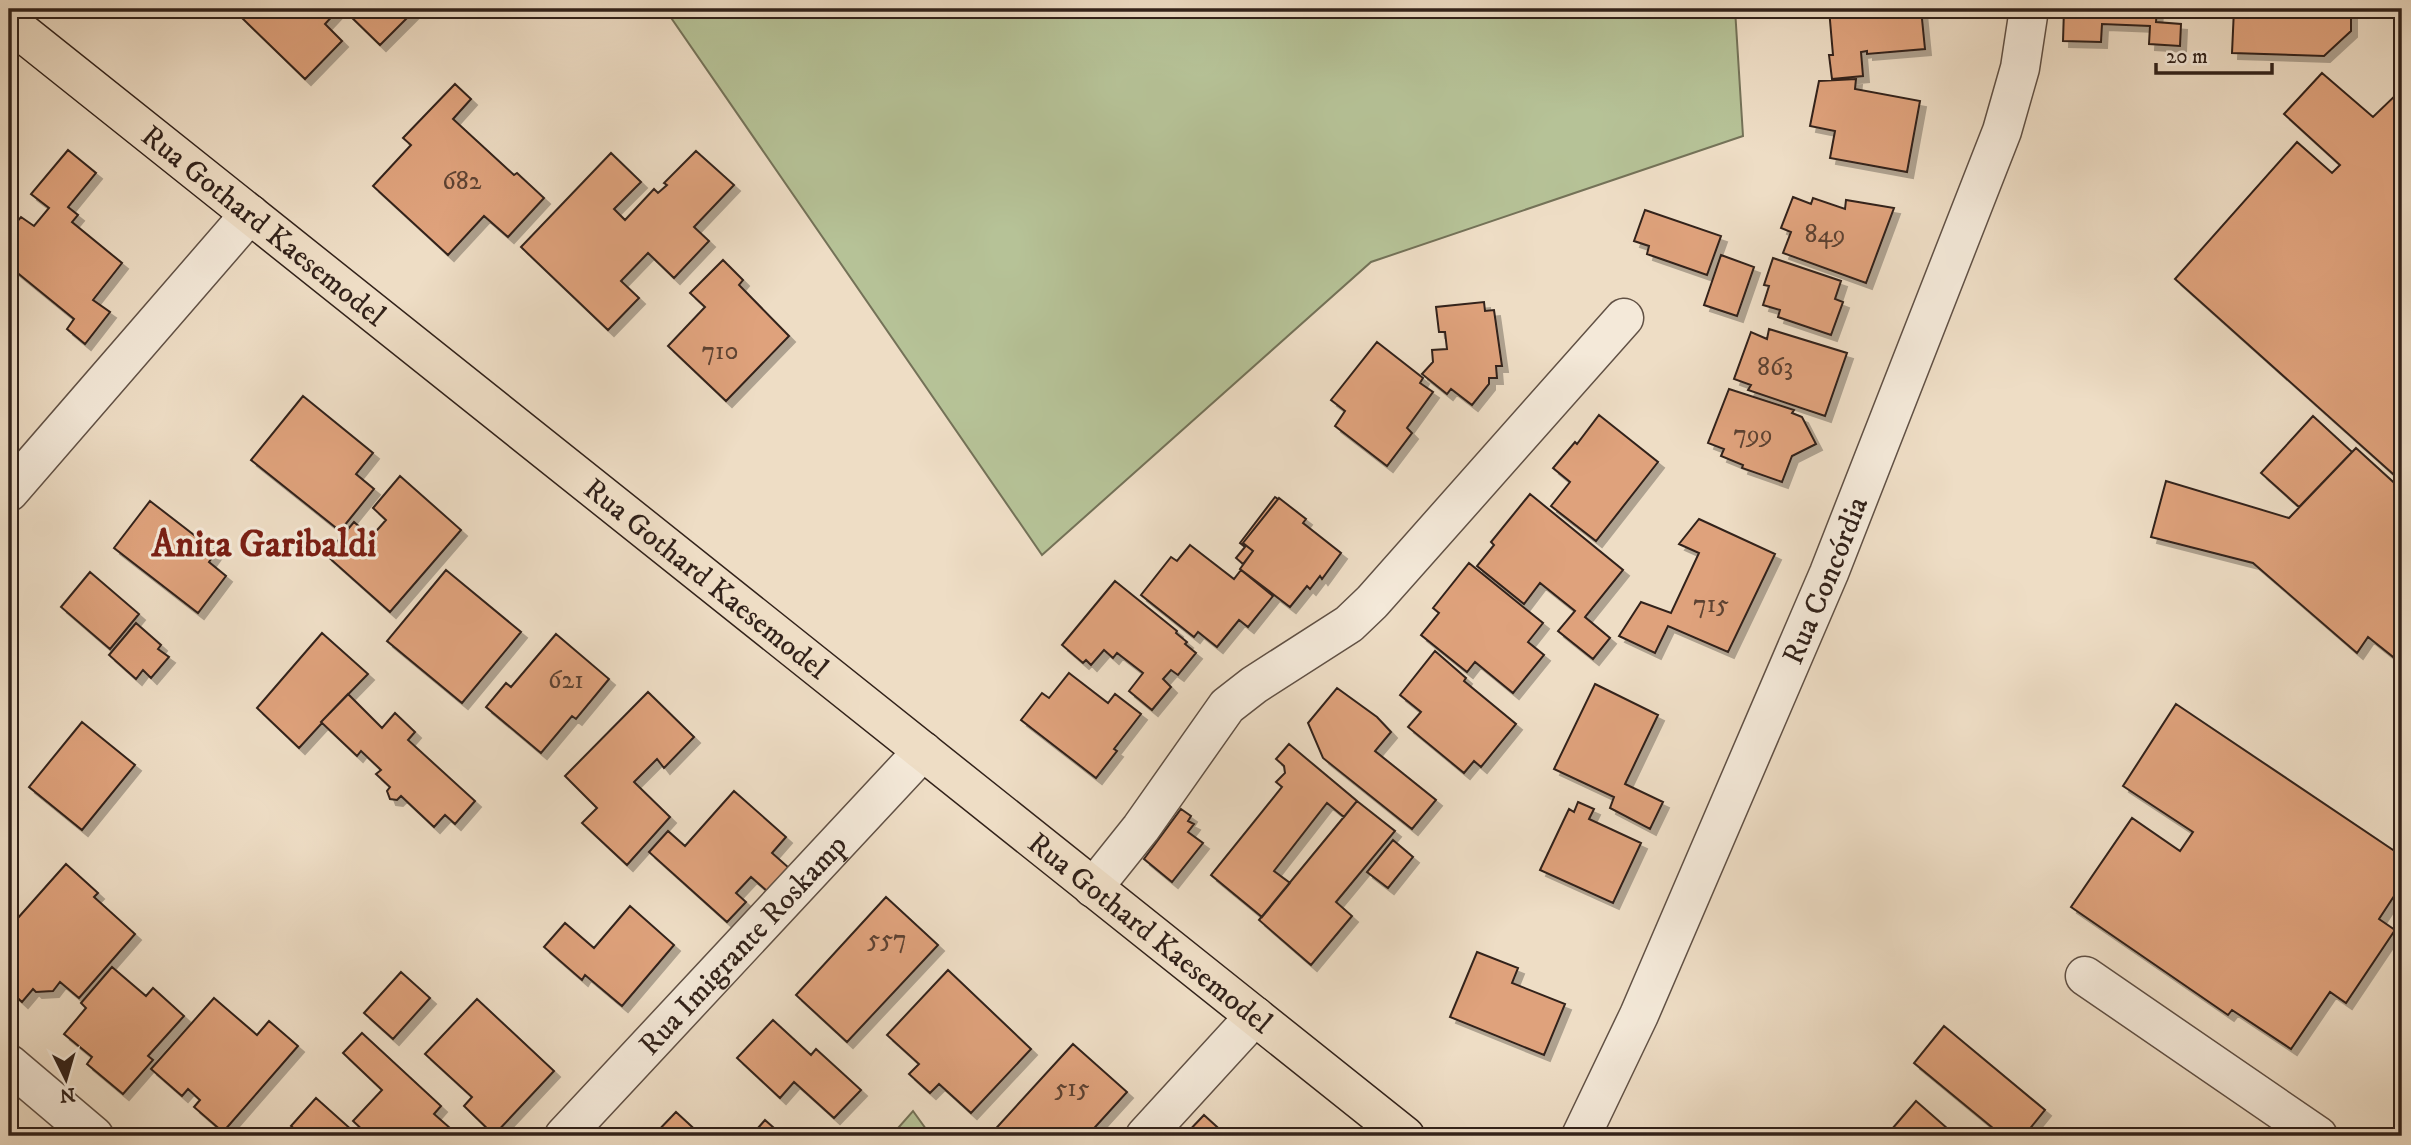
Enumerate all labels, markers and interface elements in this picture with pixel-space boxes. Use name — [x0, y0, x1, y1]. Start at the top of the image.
scale bar — [2156, 32, 2271, 76]
text: 20 m — [2166, 44, 2208, 70]
street label: Rua Gothard Kaesemodel — [133, 118, 392, 335]
house number: 682 — [442, 165, 482, 198]
house number: 849 — [1805, 218, 1845, 251]
house number: 710 — [701, 335, 739, 368]
house number: 863 — [1757, 351, 1793, 384]
house number: 799 — [1733, 418, 1773, 451]
street label: Rua Gothard Kaesemodel — [576, 471, 835, 688]
street label: Rua Concórdia — [1775, 492, 1877, 670]
district label: Anita Garibaldi — [151, 522, 376, 569]
house number: 715 — [1693, 588, 1729, 621]
house number: 621 — [548, 664, 584, 697]
street label: Rua Gothard Kaesemodel — [1020, 825, 1279, 1042]
street label: Rua Imigrante Roskamp — [632, 827, 856, 1064]
house number: 557 — [867, 923, 907, 956]
north arrow — [32, 1044, 102, 1114]
house number: 515 — [1054, 1072, 1090, 1105]
text: N — [58, 1082, 76, 1107]

